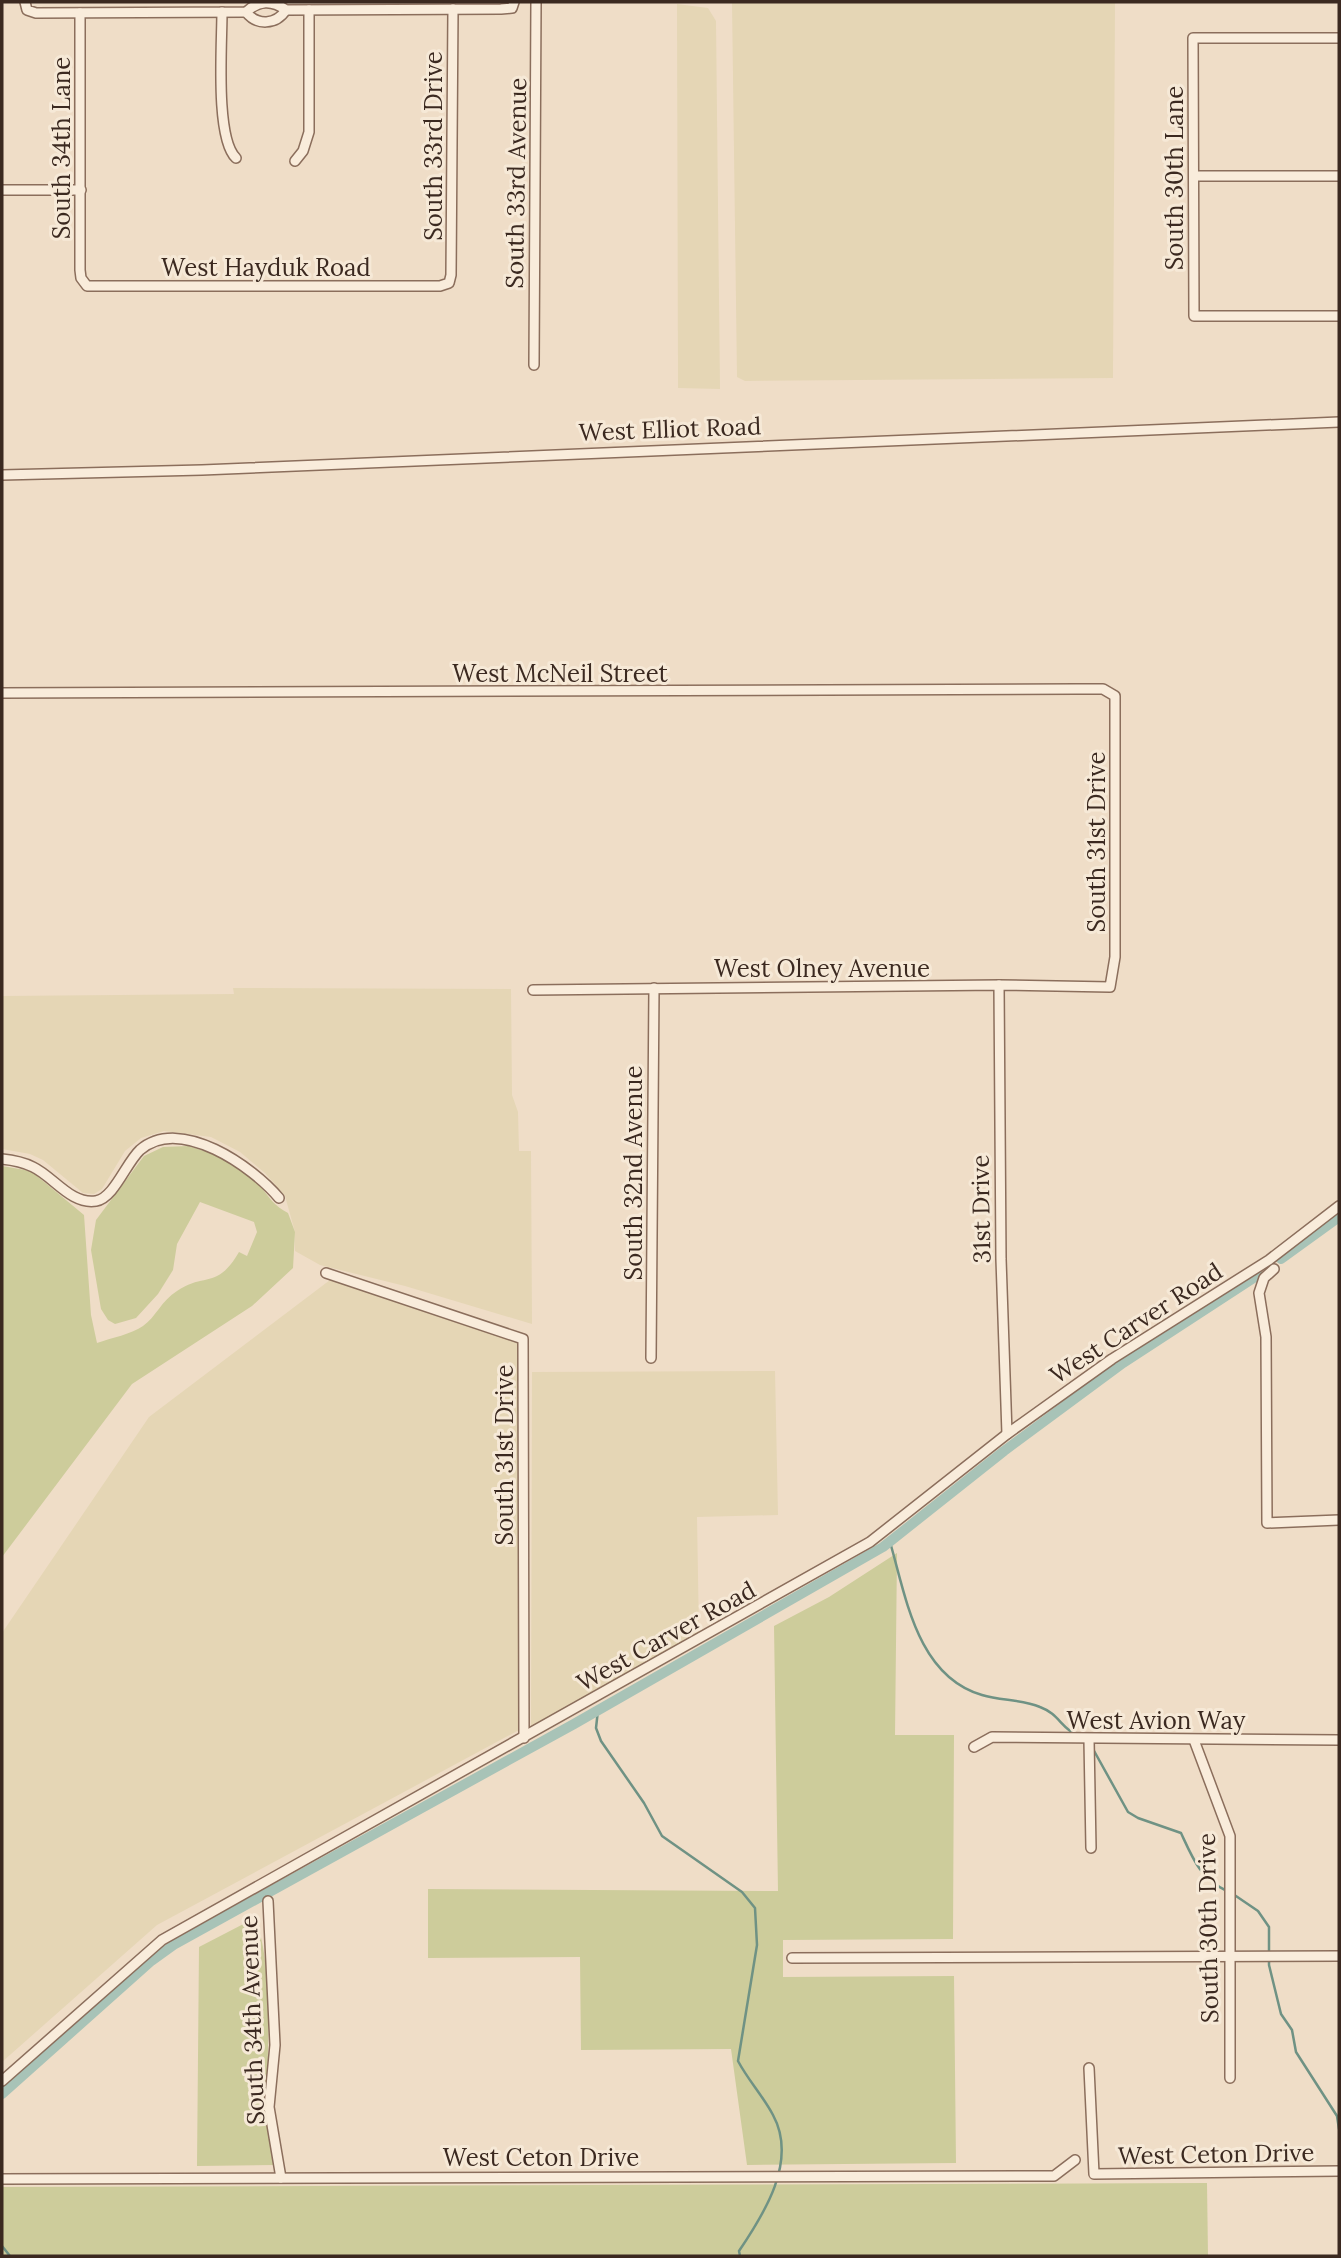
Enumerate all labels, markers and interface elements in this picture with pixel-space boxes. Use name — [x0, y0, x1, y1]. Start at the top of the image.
street label: South 33rd Drive — [418, 51, 449, 241]
street label: South 34th Lane — [46, 57, 77, 239]
street label: South 33rd Avenue — [499, 77, 533, 289]
street label: South 30th Lane — [1159, 86, 1190, 270]
street label: West Hayduk Road — [161, 252, 371, 283]
street label: West Elliot Road — [578, 410, 762, 448]
street label: West McNeil Street — [452, 658, 668, 689]
street label: South 31st Drive — [1081, 752, 1112, 932]
street label: West Olney Avenue — [714, 953, 930, 984]
street label: South 32nd Avenue — [618, 1066, 649, 1280]
street label: 31st Drive — [965, 1154, 997, 1264]
street label: West Carver Road — [1044, 1256, 1228, 1390]
street label: South 31st Drive — [489, 1365, 520, 1545]
street label: West Carver Road — [571, 1574, 761, 1698]
street label: West Avion Way — [1067, 1705, 1246, 1736]
street label: South 30th Drive — [1191, 1833, 1225, 2023]
street label: South 34th Avenue — [233, 1915, 271, 2125]
street label: West Ceton Drive — [1117, 2137, 1315, 2171]
street label: West Ceton Drive — [443, 2142, 639, 2173]

